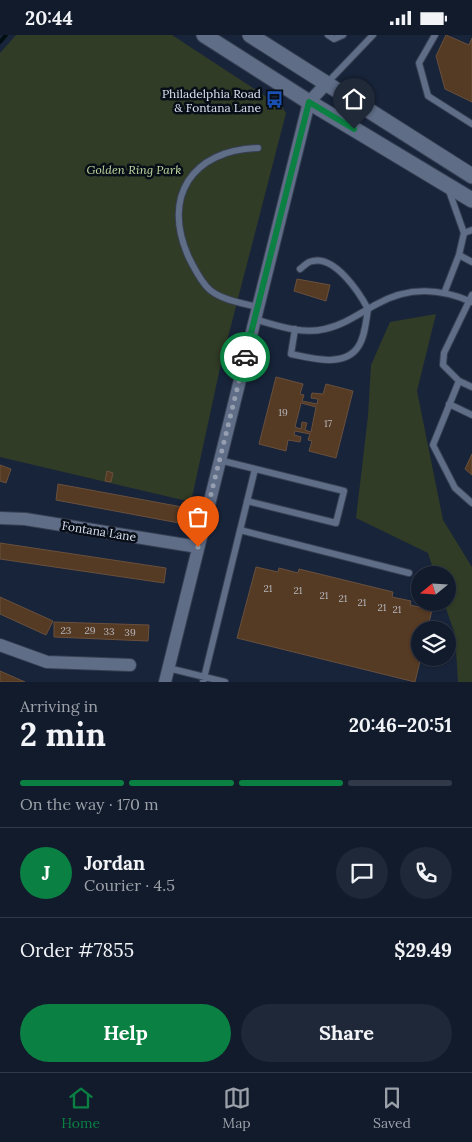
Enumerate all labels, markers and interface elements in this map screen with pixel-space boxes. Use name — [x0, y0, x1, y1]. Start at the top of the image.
text: 20:44 — [25, 6, 73, 30]
pin — [333, 78, 375, 129]
icon: home — [340, 85, 368, 113]
place label: Philadelphia Road & Fontana Lane — [162, 86, 261, 115]
bus stop icon: Philadelphia Road & Fontana Lane — [265, 90, 285, 110]
park label: Golden Ring Park — [87, 162, 181, 177]
courier — [220, 332, 270, 382]
icon: car — [231, 343, 259, 371]
house number: 19 — [278, 406, 288, 419]
house number: 17 — [324, 417, 333, 430]
pin — [177, 496, 219, 547]
icon: bag — [184, 503, 212, 531]
street label: Fontana Lane — [61, 518, 138, 544]
north arrow — [411, 566, 456, 611]
map controls — [411, 566, 456, 666]
house number: 21 — [263, 582, 273, 595]
house number: 21 — [293, 584, 303, 597]
house number: 21 — [319, 589, 329, 602]
house number: 21 — [338, 592, 348, 605]
house number: 21 — [357, 596, 367, 609]
house number: 21 — [377, 601, 387, 614]
house number: 21 — [392, 603, 402, 616]
button: layers — [411, 621, 456, 666]
house number: 23 — [61, 624, 72, 637]
house number: 29 — [84, 624, 96, 637]
house number: 33 — [103, 625, 115, 638]
house number: 39 — [124, 626, 136, 639]
text: Arriving in — [20, 696, 98, 716]
text: 20:46–20:51 — [349, 713, 452, 737]
text: 2 min — [20, 714, 106, 755]
text: On the way · 170 m — [20, 794, 159, 814]
button: chat — [336, 847, 388, 899]
button: phone — [400, 847, 452, 899]
text: Jordan — [84, 851, 145, 875]
text: J — [42, 861, 50, 885]
text: Courier · 4.5 — [84, 875, 175, 895]
text: Order #7855 — [20, 938, 134, 962]
text: $29.49 — [394, 938, 452, 962]
button: Help — [20, 1004, 231, 1062]
button: Share — [241, 1004, 452, 1062]
tab: Home — [61, 1084, 100, 1132]
tab: Map — [222, 1084, 251, 1132]
tab: Saved — [373, 1084, 411, 1132]

